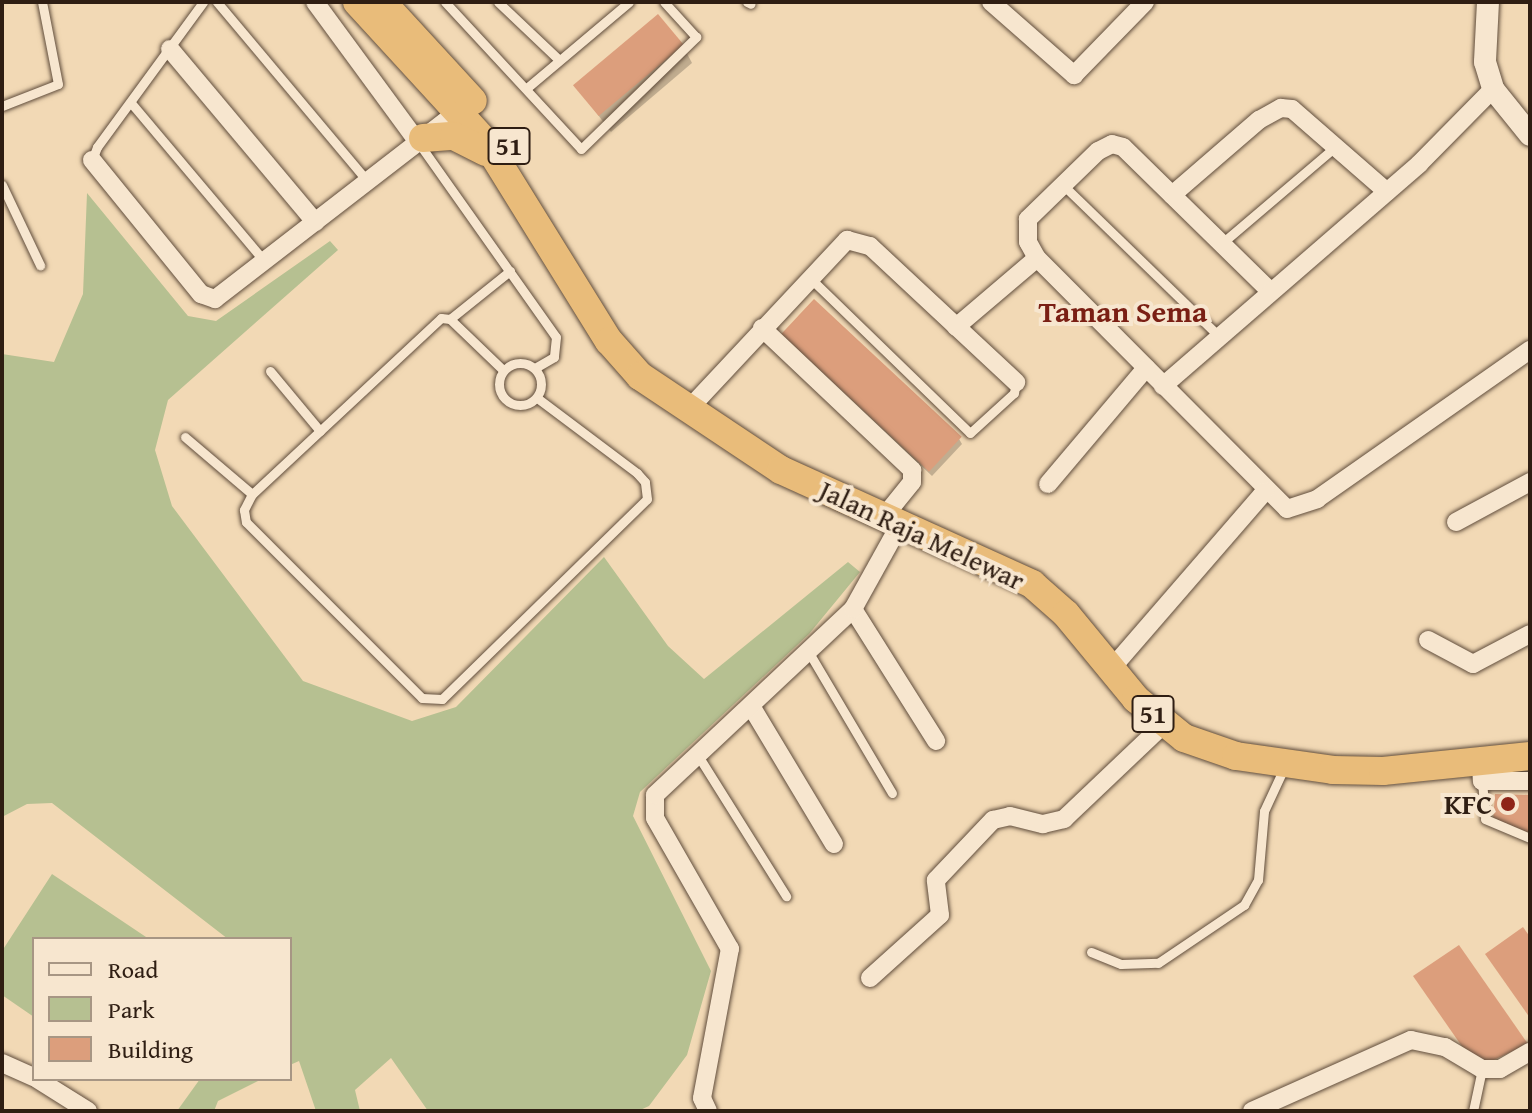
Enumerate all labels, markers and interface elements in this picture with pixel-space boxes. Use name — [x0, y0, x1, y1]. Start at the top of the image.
road number: 51 — [487, 124, 531, 168]
district label: Taman Sema — [1039, 293, 1207, 329]
street label: Jalan Raja Melewar — [814, 473, 1030, 597]
road number: 51 — [1131, 692, 1175, 736]
place label: KFC — [1444, 787, 1492, 821]
marker: KFC — [1499, 795, 1517, 813]
legend — [32, 937, 292, 1081]
text: Road — [108, 952, 158, 987]
text: Park — [108, 992, 154, 1027]
text: Building — [108, 1032, 193, 1067]

